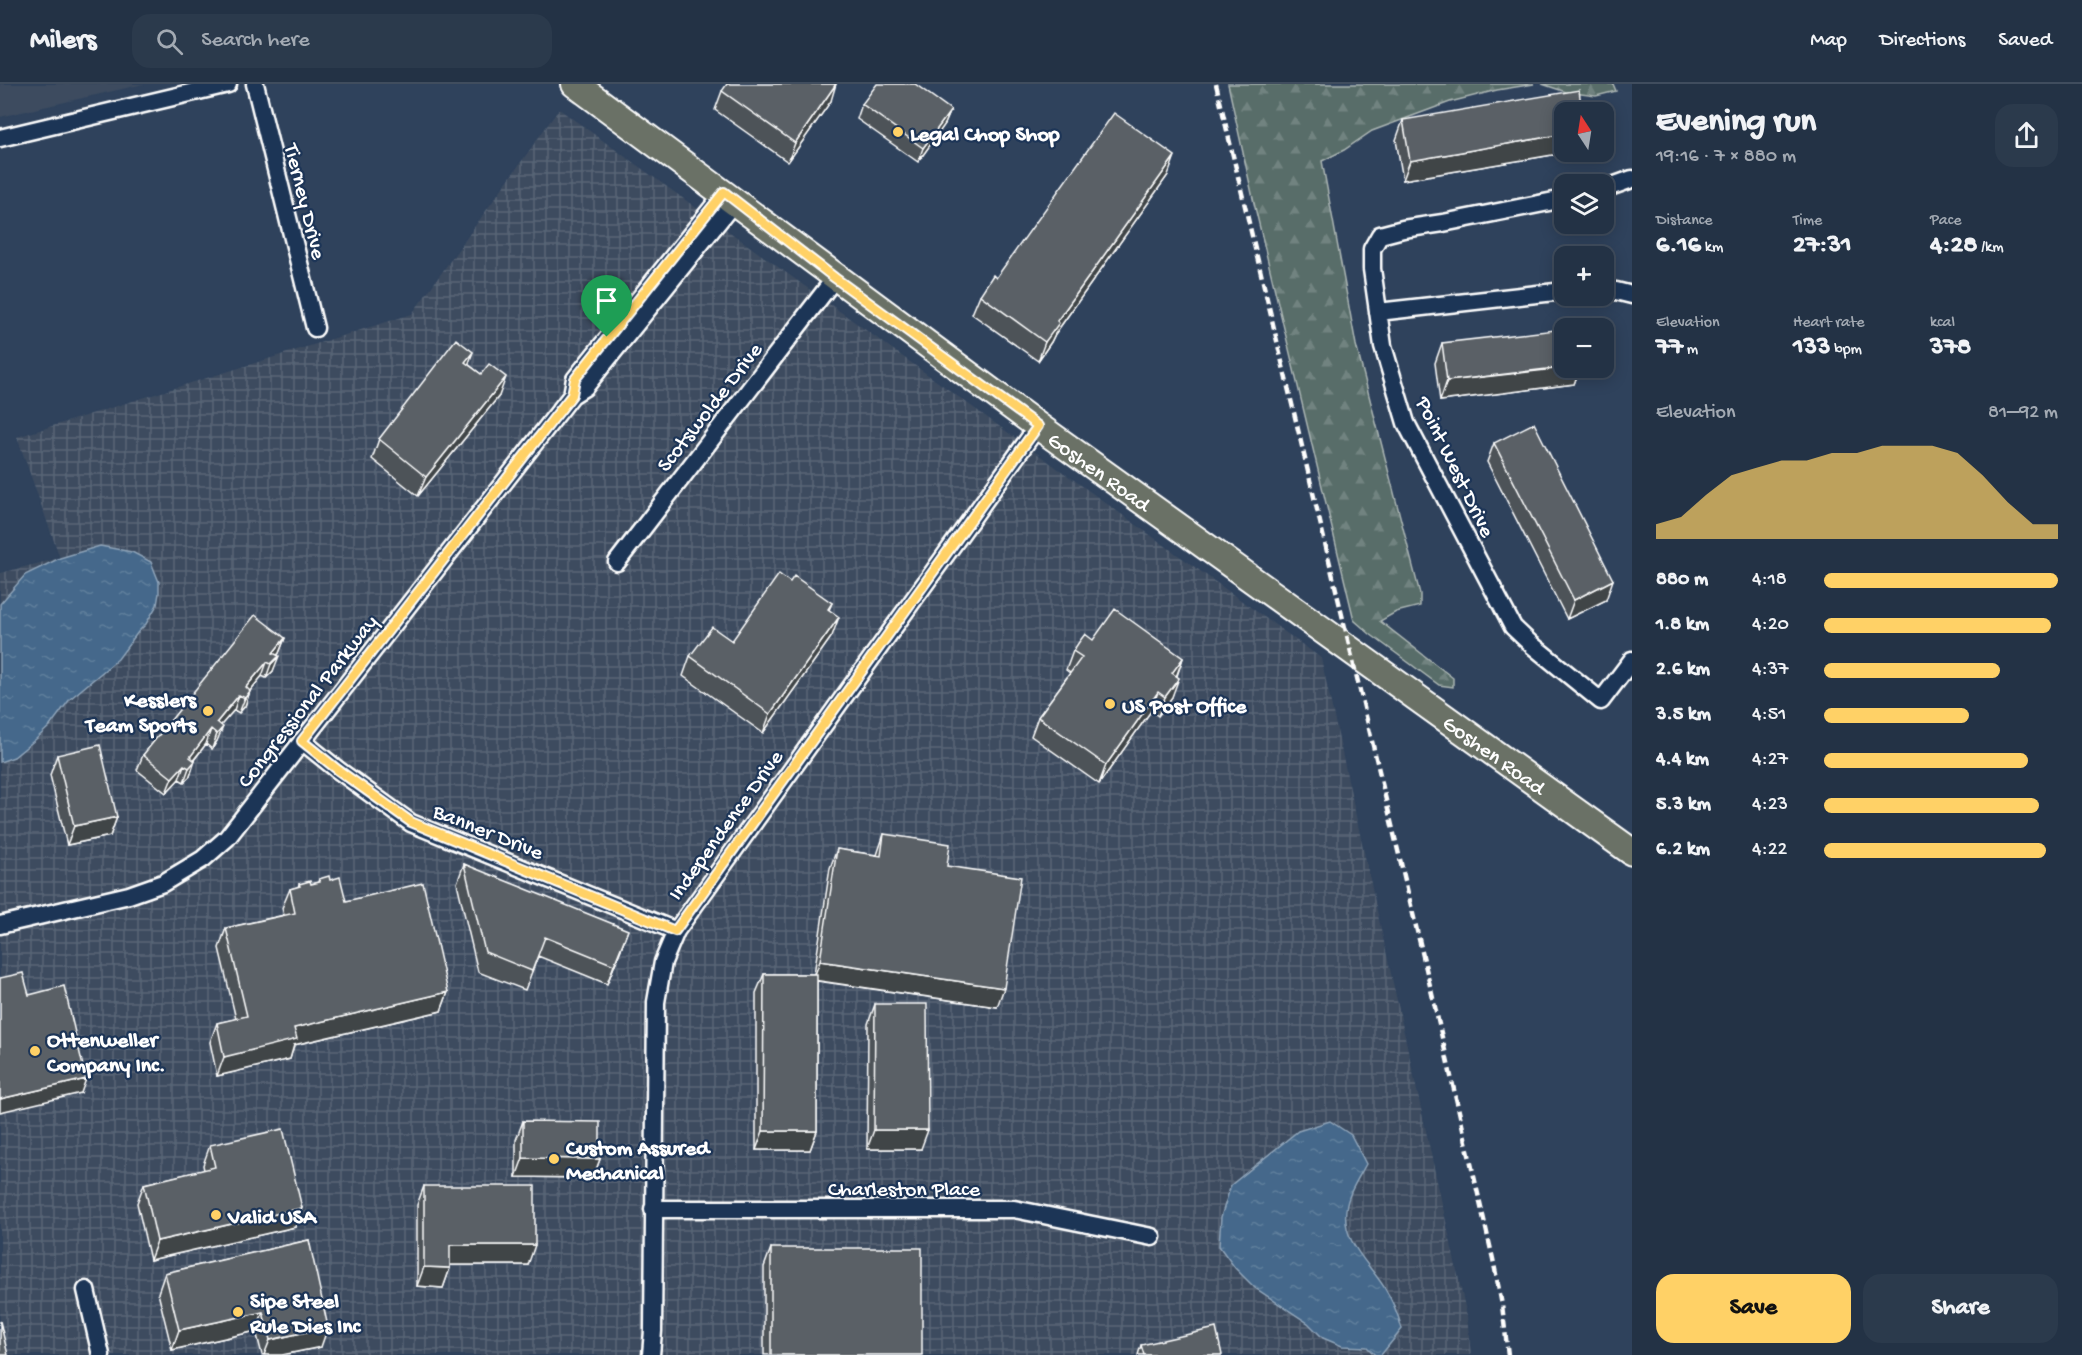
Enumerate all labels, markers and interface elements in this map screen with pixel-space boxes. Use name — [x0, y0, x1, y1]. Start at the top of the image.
search box — [132, 14, 552, 68]
text: Milers — [30, 25, 96, 58]
icon: search — [153, 25, 186, 58]
text: Search here — [201, 28, 310, 54]
text: Map — [1810, 29, 1847, 54]
text: Directions — [1880, 29, 1965, 54]
text: Saved — [1998, 29, 2052, 54]
north arrow — [1554, 102, 1614, 162]
map controls — [1554, 102, 1614, 378]
text: Evening run — [1656, 104, 1816, 142]
button: share — [1995, 104, 2058, 167]
place label: Legal Chop Shop — [910, 123, 1060, 149]
marker: Legal Chop Shop — [891, 125, 905, 139]
street label: Tierney Drive — [276, 140, 330, 263]
text: 19:16 · 7 × 880 m — [1656, 146, 1796, 169]
button: layers — [1554, 174, 1614, 234]
text: Distance — [1656, 212, 1713, 231]
text: Time — [1793, 212, 1822, 231]
text: Pace — [1930, 212, 1961, 231]
text: 6.16 — [1656, 231, 1701, 262]
text: 27:31 — [1793, 231, 1851, 262]
text: 4:28 — [1930, 231, 1977, 262]
text: km — [1701, 239, 1723, 258]
text: /km — [1977, 239, 2004, 258]
button: + — [1554, 246, 1614, 306]
pin — [581, 275, 632, 337]
icon: arrive — [590, 284, 623, 317]
text: Elevation — [1656, 314, 1720, 333]
text: Heart rate — [1793, 314, 1865, 333]
text: kcal — [1930, 314, 1955, 333]
button: − — [1554, 318, 1614, 378]
text: 77 — [1656, 333, 1683, 364]
text: 133 — [1793, 333, 1831, 364]
text: 378 — [1930, 333, 1971, 364]
street label: Scotswolde Drive — [653, 338, 770, 478]
text: m — [1683, 341, 1698, 360]
text: bpm — [1831, 341, 1862, 360]
street label: Point West Drive — [1408, 392, 1499, 543]
text: Elevation — [1656, 402, 1736, 425]
text: 81–92 m — [1988, 402, 2058, 425]
street label: Goshen Road — [1041, 428, 1156, 521]
text: 880 m — [1656, 569, 1708, 592]
text: 4:18 — [1752, 569, 1787, 592]
street label: Congressional Parkway — [233, 611, 385, 794]
text: 1.8 km — [1656, 614, 1709, 637]
text: 4:20 — [1752, 614, 1789, 637]
text: 2.6 km — [1656, 659, 1710, 682]
text: 4:37 — [1752, 659, 1789, 682]
place label: Kesslers Team Sports — [84, 689, 198, 740]
place label: US Post Office — [1122, 695, 1247, 721]
marker: US Post Office — [1103, 697, 1117, 711]
marker: Kesslers Team Sports — [201, 704, 215, 718]
text: 3.5 km — [1656, 704, 1711, 727]
text: 4:51 — [1752, 704, 1786, 727]
street label: Goshen Road — [1436, 711, 1551, 804]
street label: Independence Drive — [664, 746, 791, 907]
text: 4.4 km — [1656, 749, 1709, 772]
text: 4:27 — [1752, 749, 1788, 772]
text: 5.3 km — [1656, 794, 1711, 817]
text: 4:23 — [1752, 794, 1788, 817]
street label: Banner Drive — [428, 799, 547, 868]
text: 6.2 km — [1656, 839, 1710, 862]
text: 4:22 — [1752, 839, 1787, 862]
place label: Ottenweller Company Inc. — [46, 1029, 166, 1080]
marker: Ottenweller Company Inc. — [28, 1044, 42, 1058]
place label: Custom Assured Mechanical — [565, 1137, 711, 1188]
marker: Custom Assured Mechanical — [547, 1152, 561, 1166]
street label: Charleston Place — [828, 1178, 981, 1204]
place label: Valid USA — [227, 1206, 318, 1232]
marker: Valid USA — [209, 1208, 223, 1222]
button: Save — [1656, 1274, 1851, 1343]
button: Share — [1863, 1274, 2058, 1343]
place label: Sipe Steel Rule Dies Inc — [249, 1290, 362, 1341]
marker: Sipe Steel Rule Dies Inc — [231, 1305, 245, 1319]

